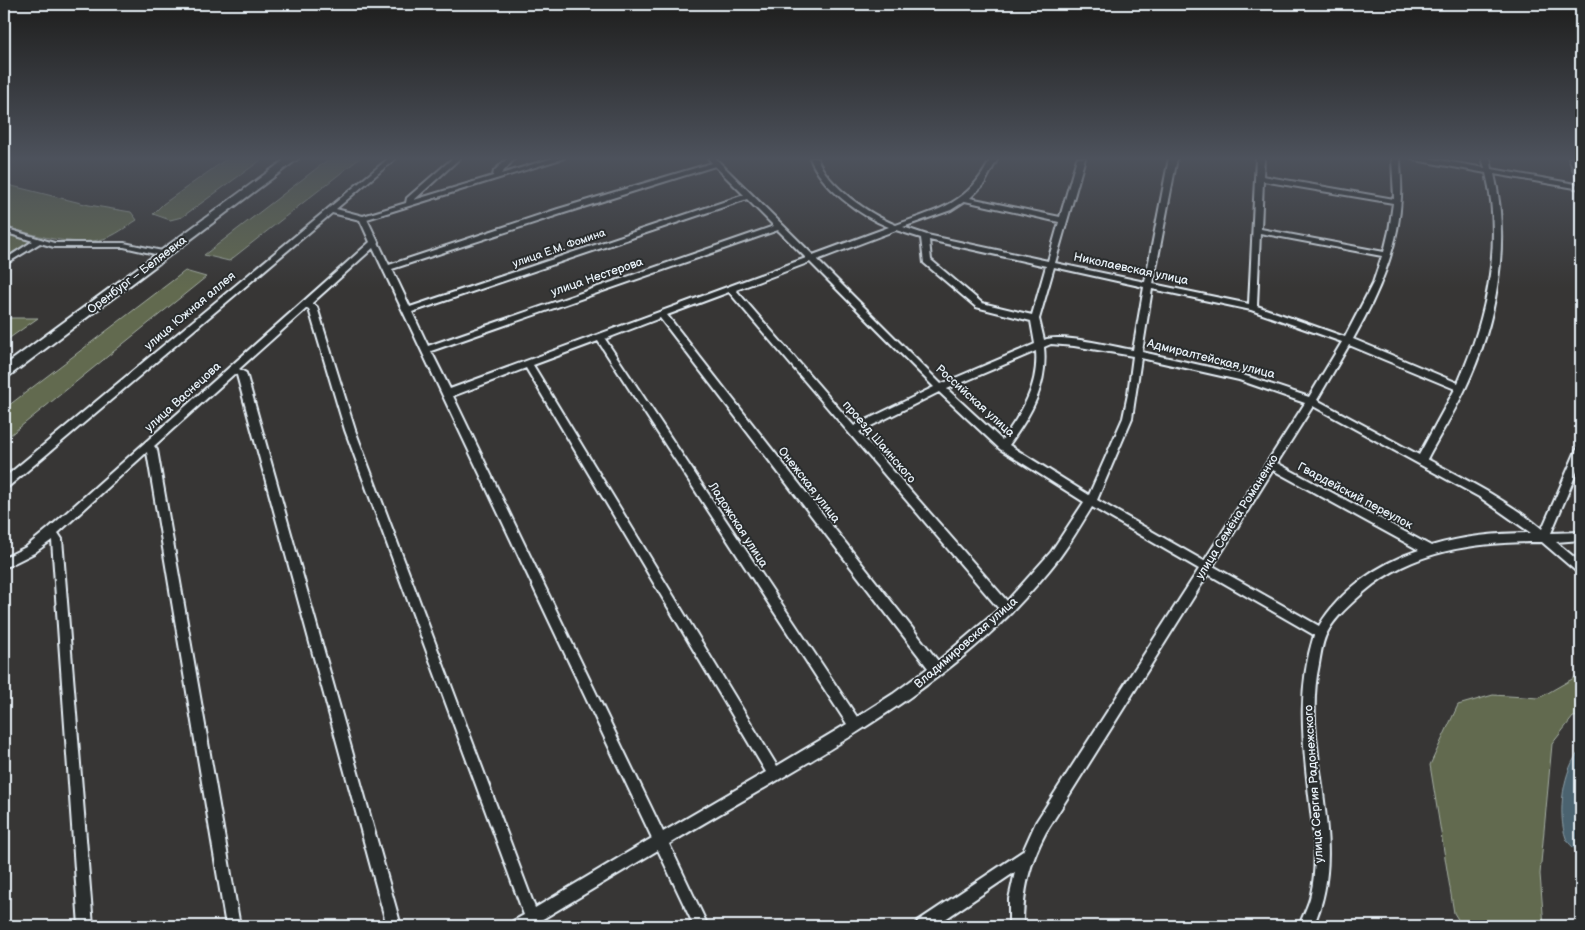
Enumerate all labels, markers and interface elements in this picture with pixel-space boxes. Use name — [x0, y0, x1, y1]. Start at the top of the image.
street label: улица Е.М. Фомина — [511, 226, 608, 270]
street label: Оренбург – Беляевка — [84, 233, 190, 317]
street label: Николаевская улица — [1072, 249, 1190, 289]
street label: улица Нестерова — [549, 254, 645, 300]
street label: улица Южная аллея — [141, 268, 239, 354]
street label: Адмиралтейская улица — [1145, 336, 1276, 382]
street label: улица Васнецова — [142, 359, 224, 435]
street label: Российская улица — [932, 361, 1018, 441]
street label: проезд Шаинского — [839, 398, 919, 486]
street label: Онежская улица — [775, 444, 843, 526]
street label: улица Семёна Романенко — [1192, 452, 1282, 582]
street label: Гвардейский переулок — [1295, 459, 1416, 533]
street label: Ладожская улица — [704, 479, 771, 570]
street label: Владимировская улица — [911, 594, 1021, 692]
street label: улица Сергия Радонежского — [1301, 705, 1327, 863]

